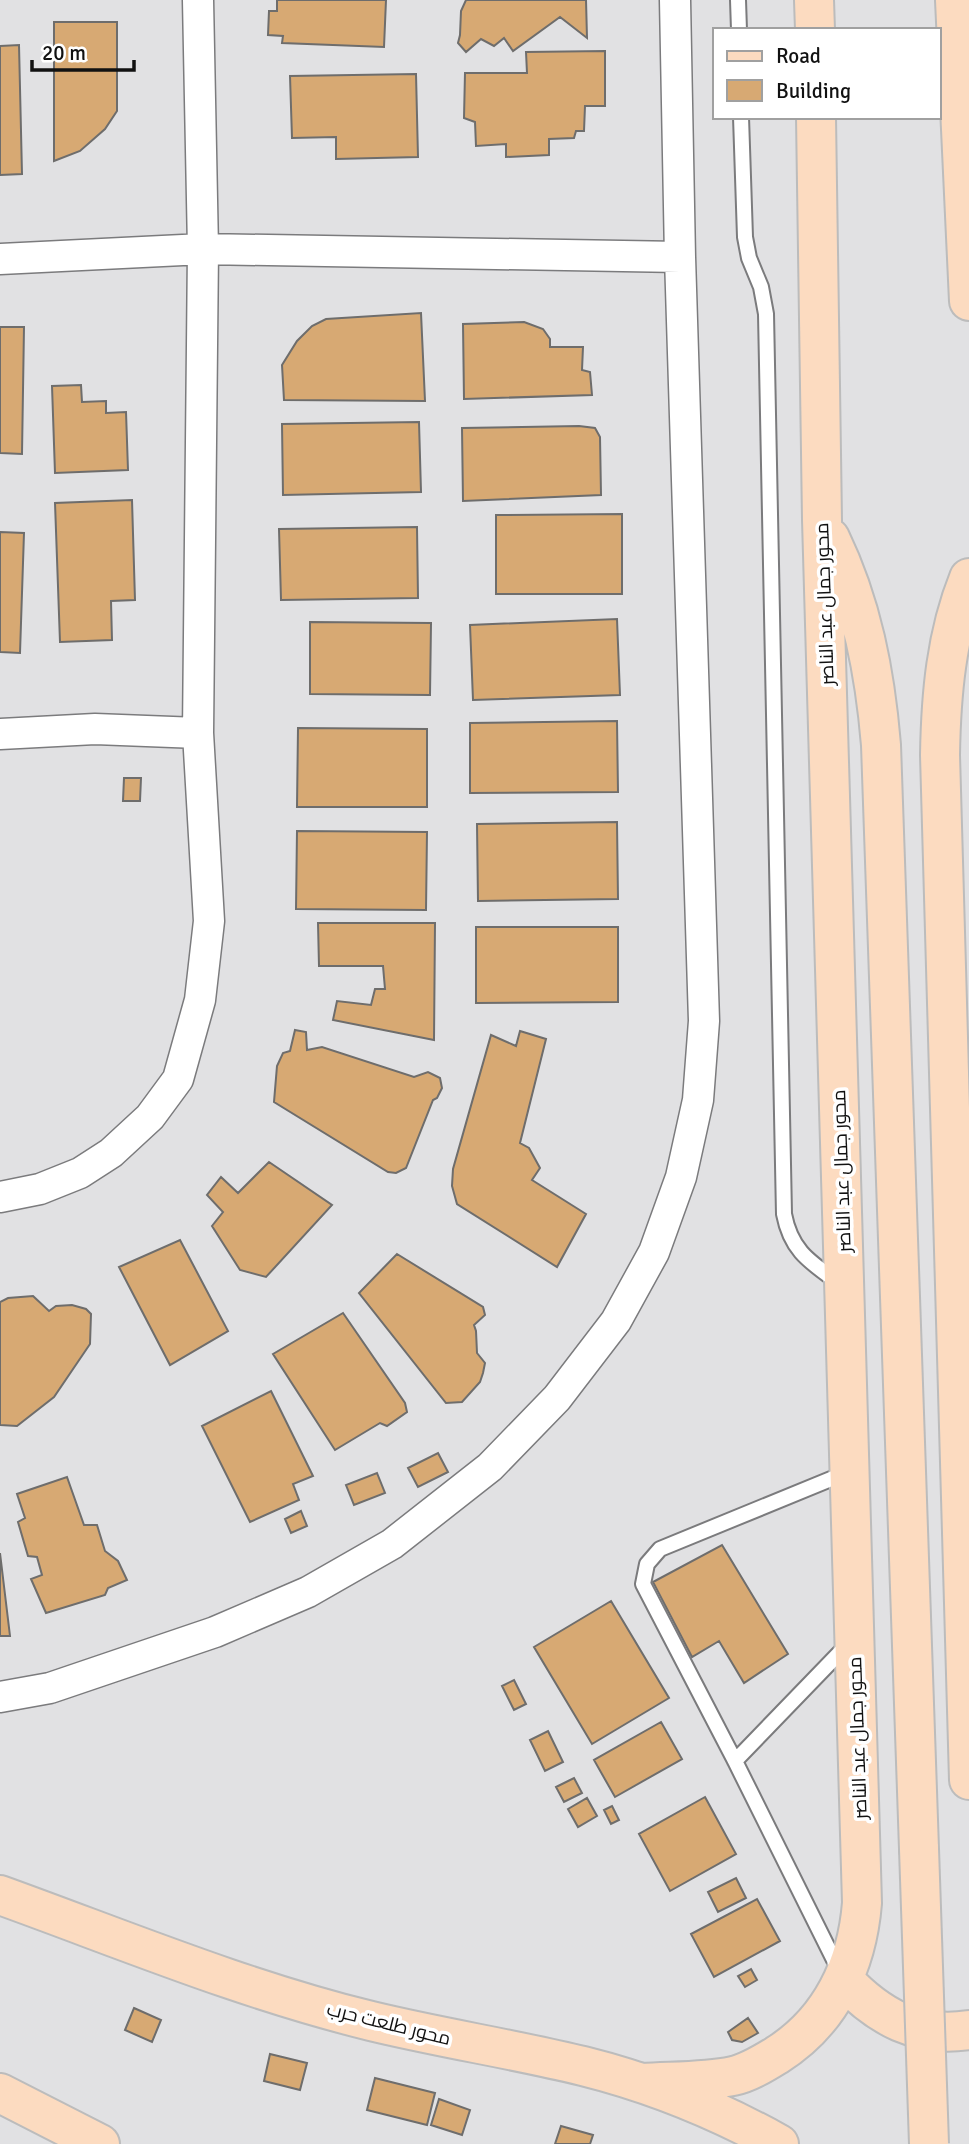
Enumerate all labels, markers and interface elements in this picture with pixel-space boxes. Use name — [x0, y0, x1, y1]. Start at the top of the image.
scale bar — [32, 28, 133, 72]
legend — [713, 28, 941, 119]
text: 20 m — [42, 40, 86, 66]
text: Road — [776, 43, 821, 69]
text: Building — [776, 78, 851, 104]
street label: محور جمال عبد الناصر — [810, 522, 840, 687]
street label: محور جمال عبد الناصر — [827, 1089, 857, 1254]
street label: محور جمال عبد الناصر — [843, 1656, 873, 1821]
street label: محور طلعت حرب — [324, 1997, 453, 2051]

